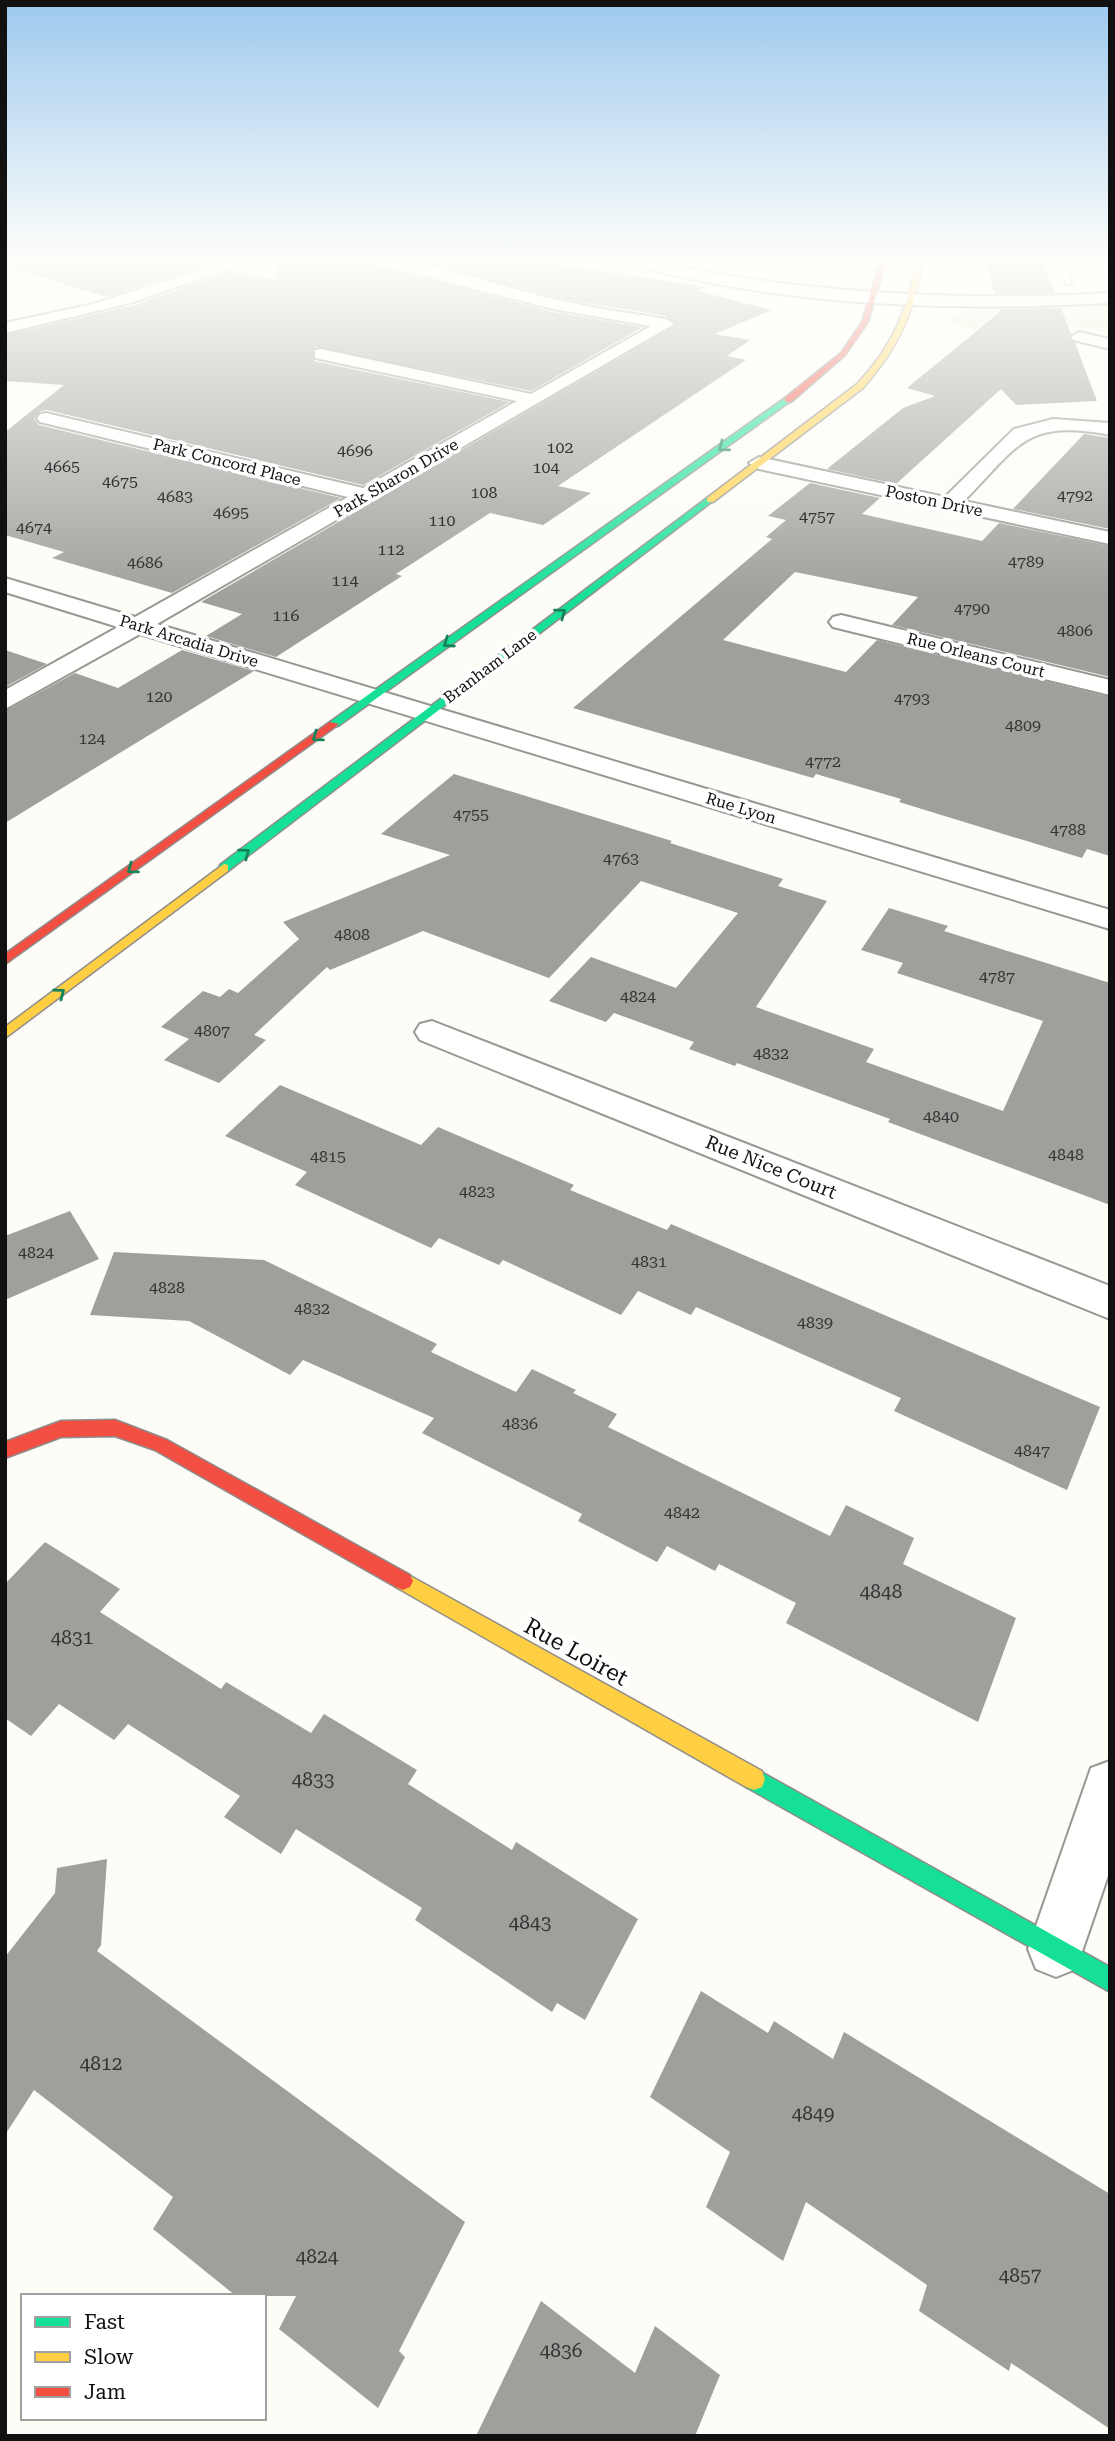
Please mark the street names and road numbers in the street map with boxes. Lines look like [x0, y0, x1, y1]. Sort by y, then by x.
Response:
street label: Park Concord Place [151, 434, 303, 490]
street label: Park Sharon Drive [330, 435, 462, 521]
street label: Poston Drive [884, 481, 985, 521]
street label: Park Arcadia Drive [117, 611, 261, 671]
street label: Branham Lane [440, 625, 540, 707]
street label: Rue Orleans Court [905, 629, 1047, 681]
street label: Rue Lyon [704, 788, 778, 828]
street label: Rue Nice Court [702, 1130, 840, 1204]
street label: Rue Loiret [519, 1612, 633, 1692]

